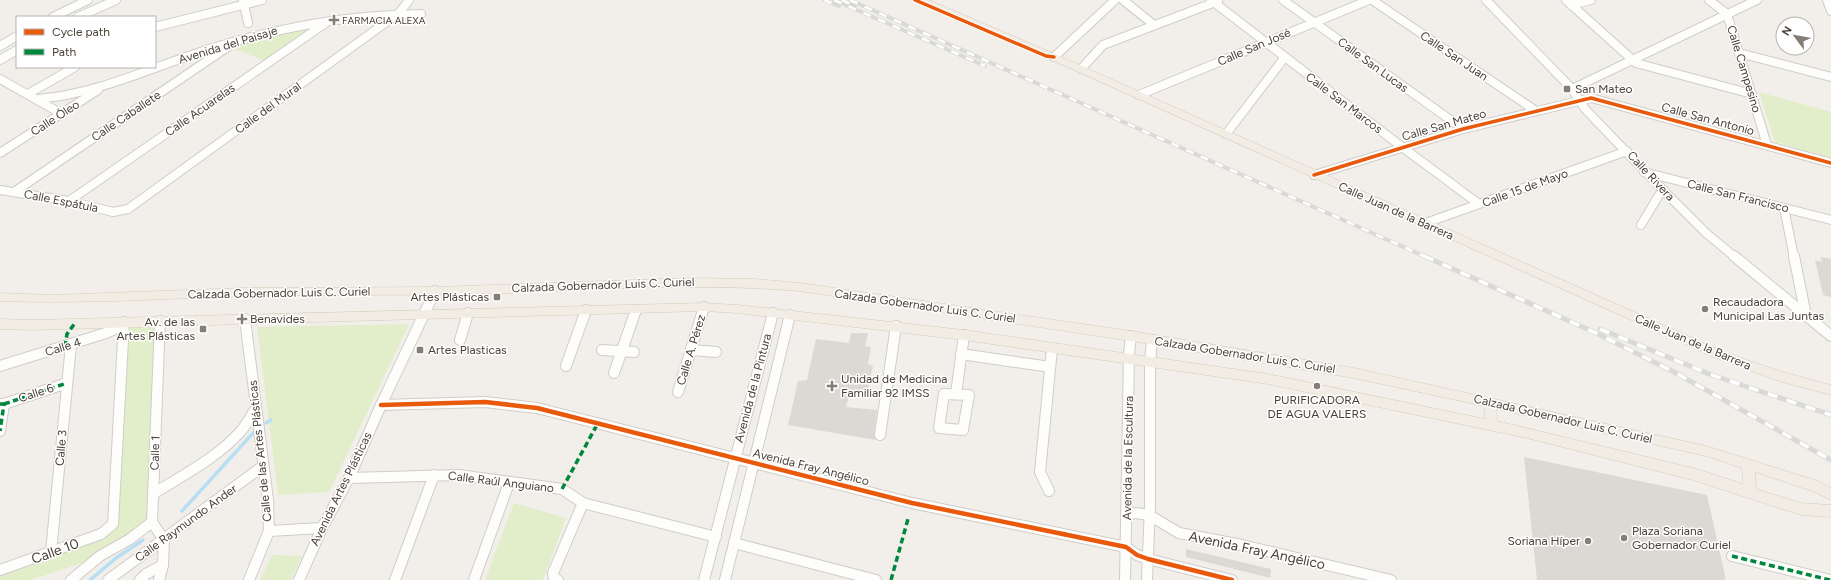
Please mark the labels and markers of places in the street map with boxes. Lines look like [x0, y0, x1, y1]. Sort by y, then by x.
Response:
place label: FARMACIA ALEXA [342, 14, 426, 27]
marker: FARMACIA ALEXA [329, 15, 339, 25]
place label: San Mateo [1575, 82, 1632, 96]
marker: San Mateo [1562, 84, 1572, 94]
place label: Artes Plásticas [410, 290, 489, 304]
marker: Artes Plásticas [492, 292, 502, 302]
place label: Recaudadora Municipal Las Juntas [1713, 295, 1825, 323]
marker: Recaudadora Municipal Las Juntas [1700, 304, 1710, 314]
place label: Benavides [250, 312, 305, 326]
marker: Benavides [237, 314, 247, 324]
place label: Av. de las Artes Plásticas [116, 315, 195, 343]
marker: Av. de las Artes Plásticas [198, 324, 208, 334]
place label: Artes Plasticas [428, 343, 507, 357]
marker: Artes Plasticas [415, 345, 425, 355]
place label: Unidad de Medicina Familiar 92 IMSS [841, 372, 947, 400]
marker: Unidad de Medicina Familiar 92 IMSS [826, 380, 838, 392]
marker: PURIFICADORA DE AGUA VALERS [1312, 381, 1322, 391]
place label: PURIFICADORA DE AGUA VALERS [1268, 393, 1367, 421]
place label: Plaza Soriana Gobernador Curiel [1632, 524, 1731, 552]
marker: Plaza Soriana Gobernador Curiel [1619, 533, 1629, 543]
place label: Soriana Híper [1507, 534, 1580, 548]
marker: Soriana Híper [1583, 536, 1593, 546]

